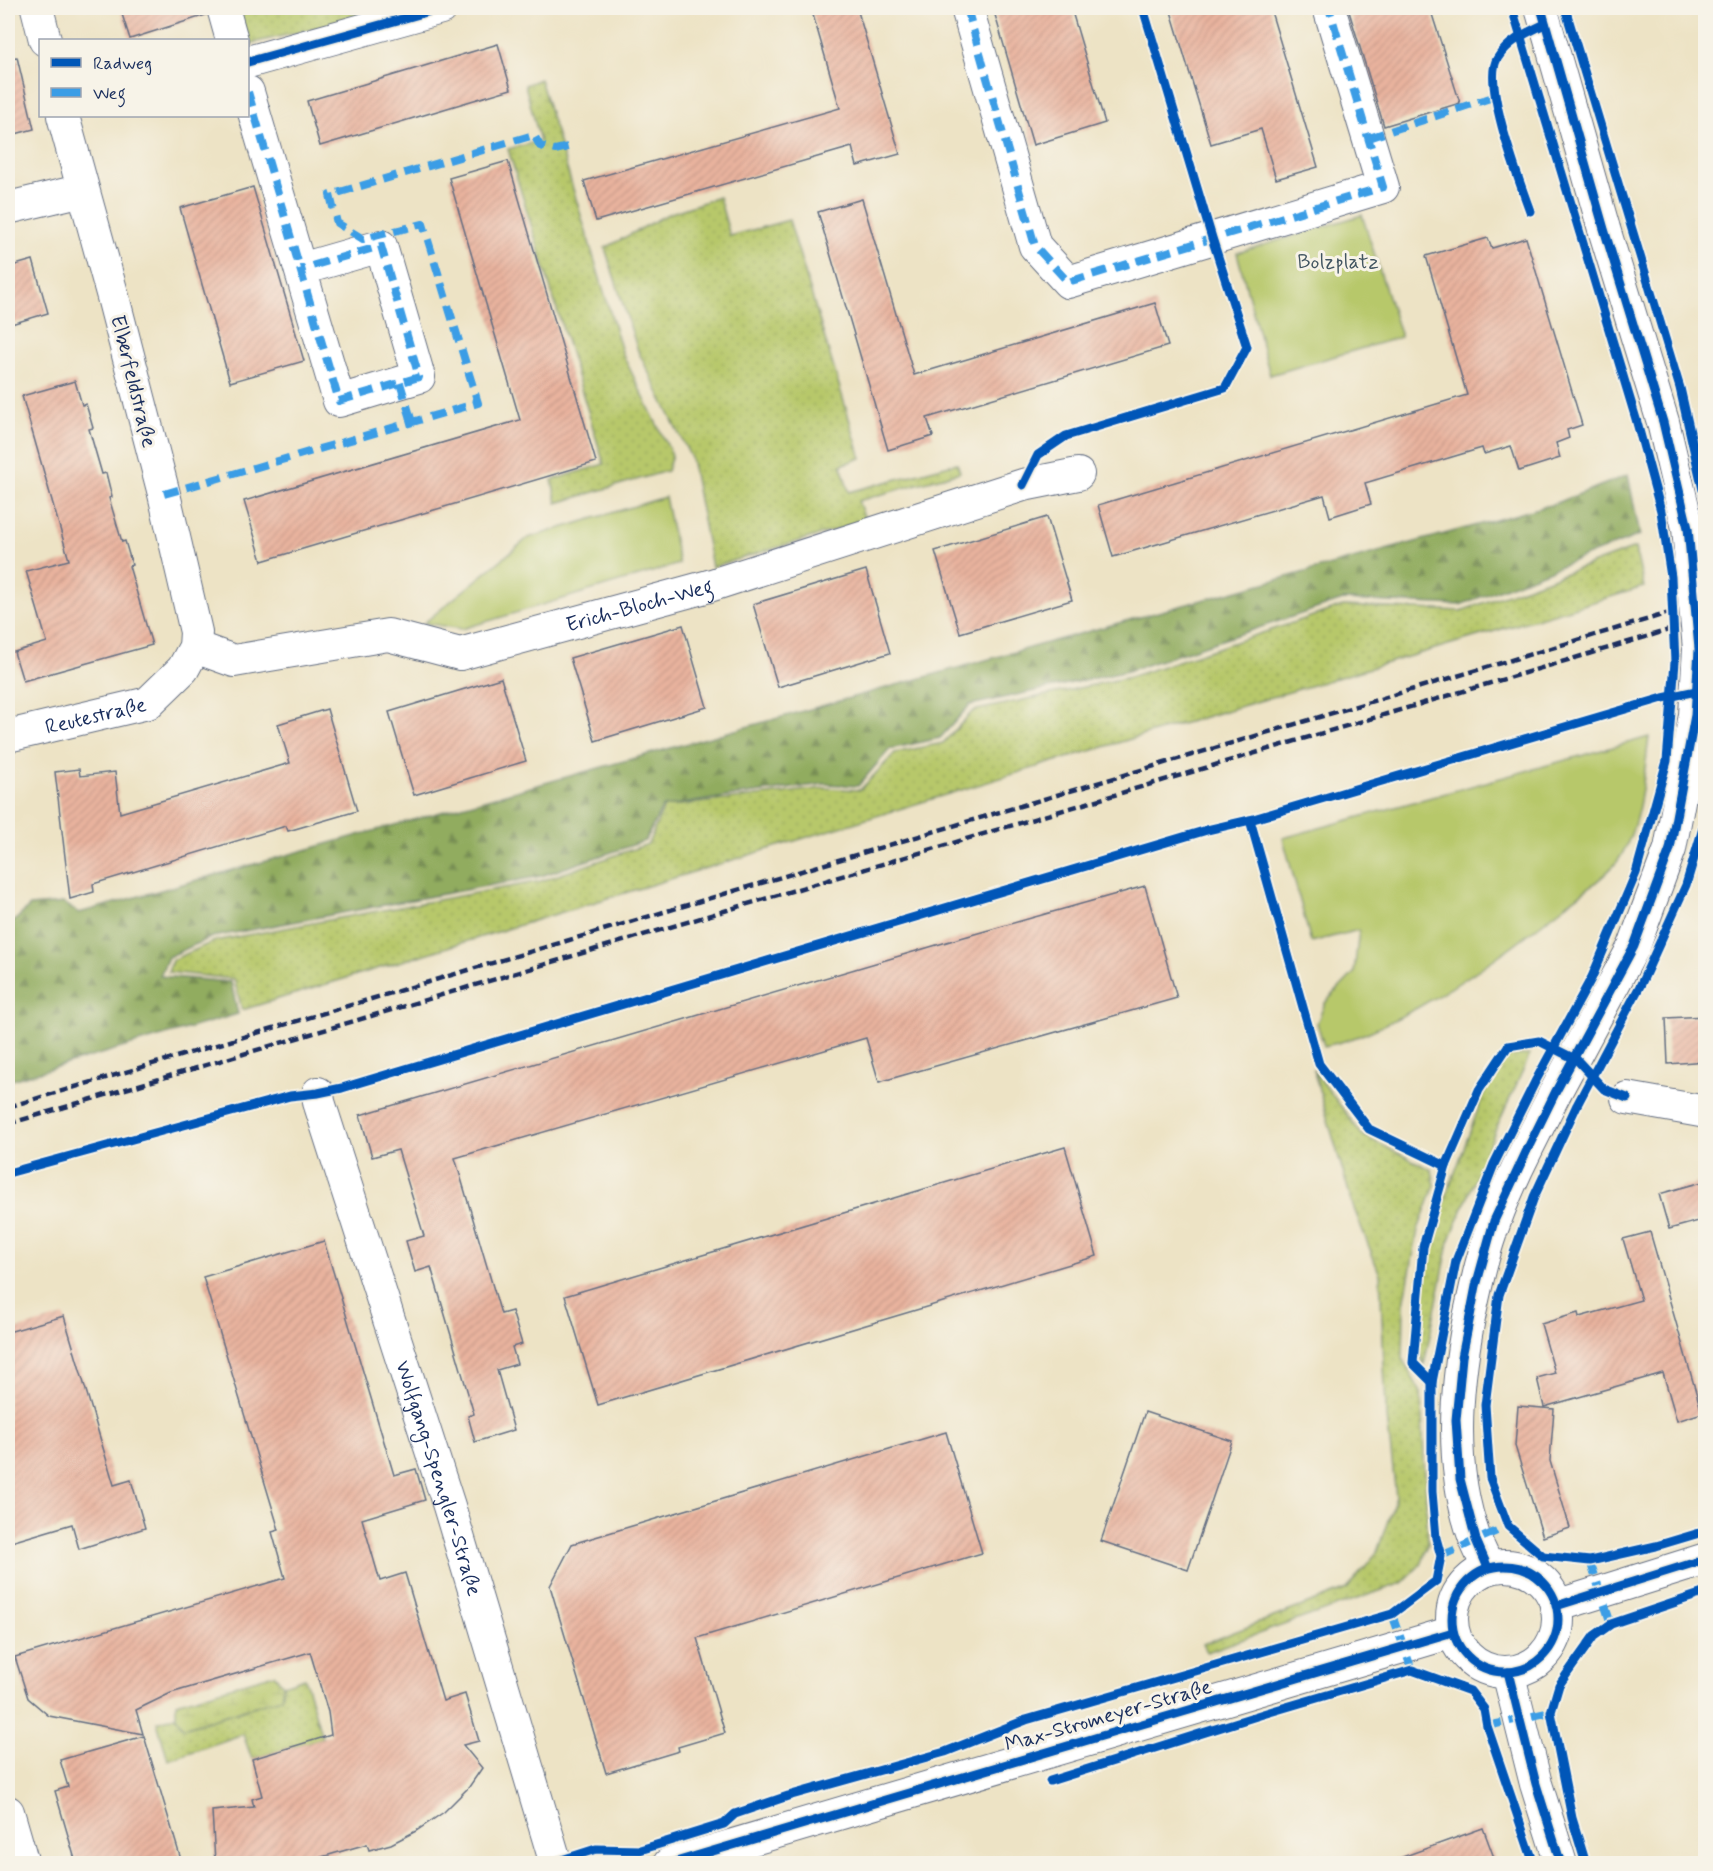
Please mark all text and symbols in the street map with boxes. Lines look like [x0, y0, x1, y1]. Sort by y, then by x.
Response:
legend [39, 39, 249, 117]
text: Radweg [93, 52, 152, 76]
text: Weg [93, 82, 126, 108]
park label: Bolzplatz [1297, 248, 1379, 276]
street label: Elberfeldstraße [103, 312, 163, 450]
street label: Erich-Bloch-Weg [563, 573, 717, 639]
street label: Reutestraße [42, 691, 149, 742]
street label: Wolfgang-Spengler-Straße [388, 1357, 488, 1600]
street label: Max-Stromeyer-Straße [1002, 1673, 1215, 1759]

